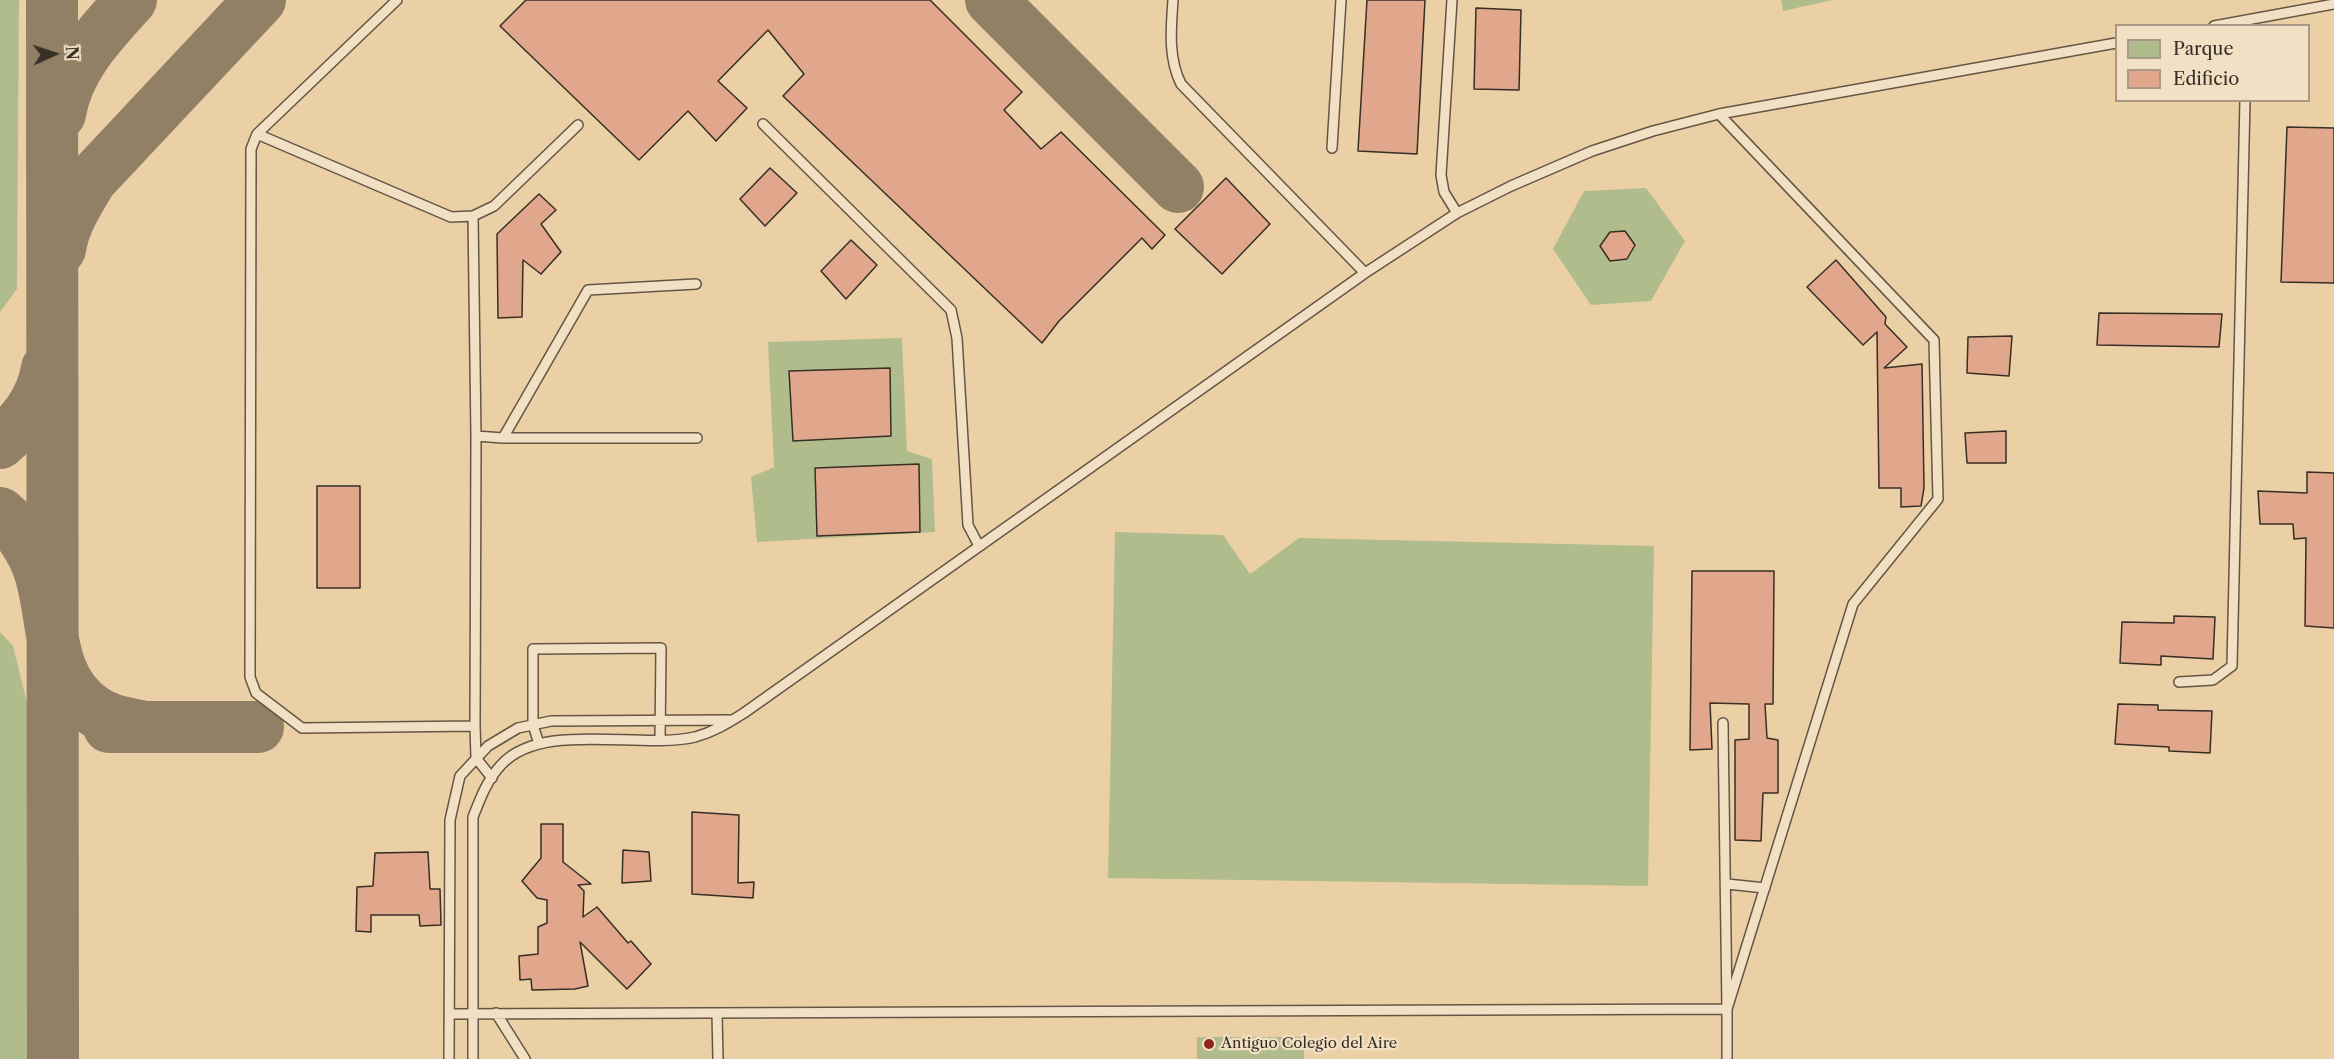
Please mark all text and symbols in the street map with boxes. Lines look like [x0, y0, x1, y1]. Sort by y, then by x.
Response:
north arrow [24, 24, 84, 84]
legend [2115, 24, 2310, 102]
text: Parque [2173, 38, 2234, 60]
text: N [62, 46, 82, 61]
text: Edificio [2173, 68, 2239, 90]
place label: Antiguo Colegio del Aire [1221, 1035, 1397, 1053]
marker: Antiguo Colegio del Aire [1202, 1037, 1216, 1051]

